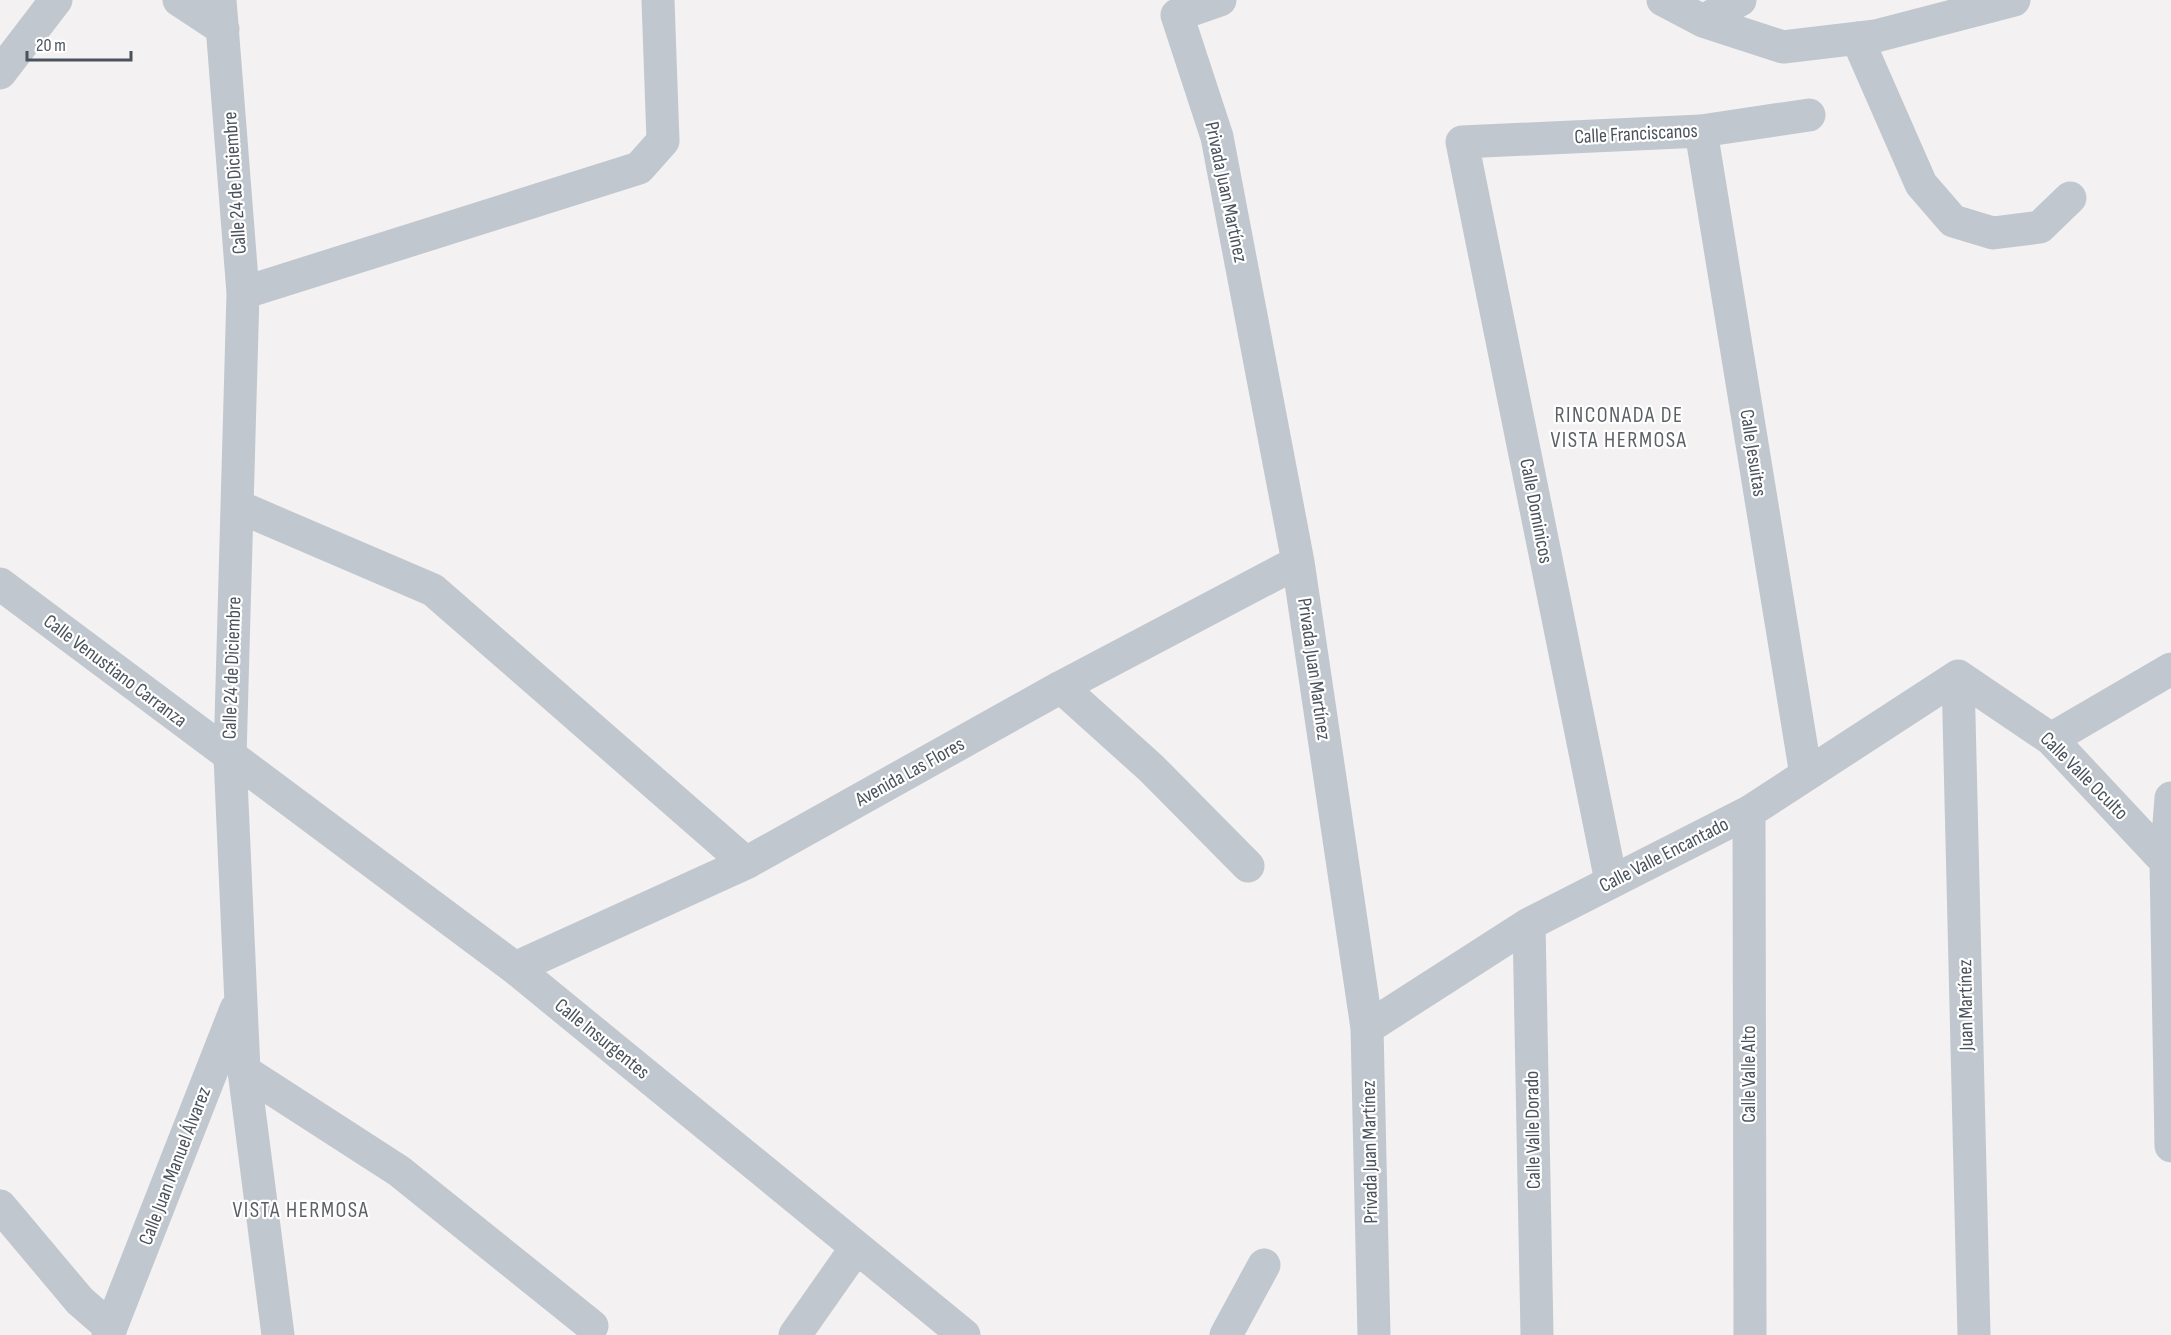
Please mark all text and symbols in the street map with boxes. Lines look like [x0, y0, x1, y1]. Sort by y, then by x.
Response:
scale bar [27, 24, 130, 62]
text: 20 m [36, 35, 66, 56]
street label: Calle 24 de Diciembre [218, 111, 252, 255]
street label: Privada Juan Martínez [1199, 119, 1253, 265]
street label: Calle Franciscanos [1574, 119, 1698, 149]
district label: RINCONADA DE VISTA HERMOSA [1550, 402, 1688, 454]
street label: Calle Jesuitas [1734, 408, 1772, 498]
street label: Calle Dominicos [1514, 457, 1558, 565]
street label: Calle 24 de Diciembre [218, 596, 246, 740]
street label: Privada Juan Martínez [1292, 596, 1336, 742]
street label: Calle Venustiano Carranza [39, 609, 191, 733]
street label: Calle Valle Oculto [2035, 727, 2133, 825]
street label: Avenida Las Flores [850, 732, 969, 812]
street label: Calle Valle Encantado [1595, 812, 1733, 898]
street label: Juan Martínez [1953, 959, 1979, 1052]
street label: Calle Insurgentes [550, 994, 654, 1084]
street label: Calle Valle Alto [1737, 1025, 1761, 1123]
street label: Calle Valle Dorado [1520, 1071, 1546, 1189]
street label: Privada Juan Martínez [1357, 1080, 1383, 1224]
street label: Calle Juan Manuel Álvarez [134, 1084, 216, 1248]
district label: VISTA HERMOSA [232, 1197, 370, 1224]

